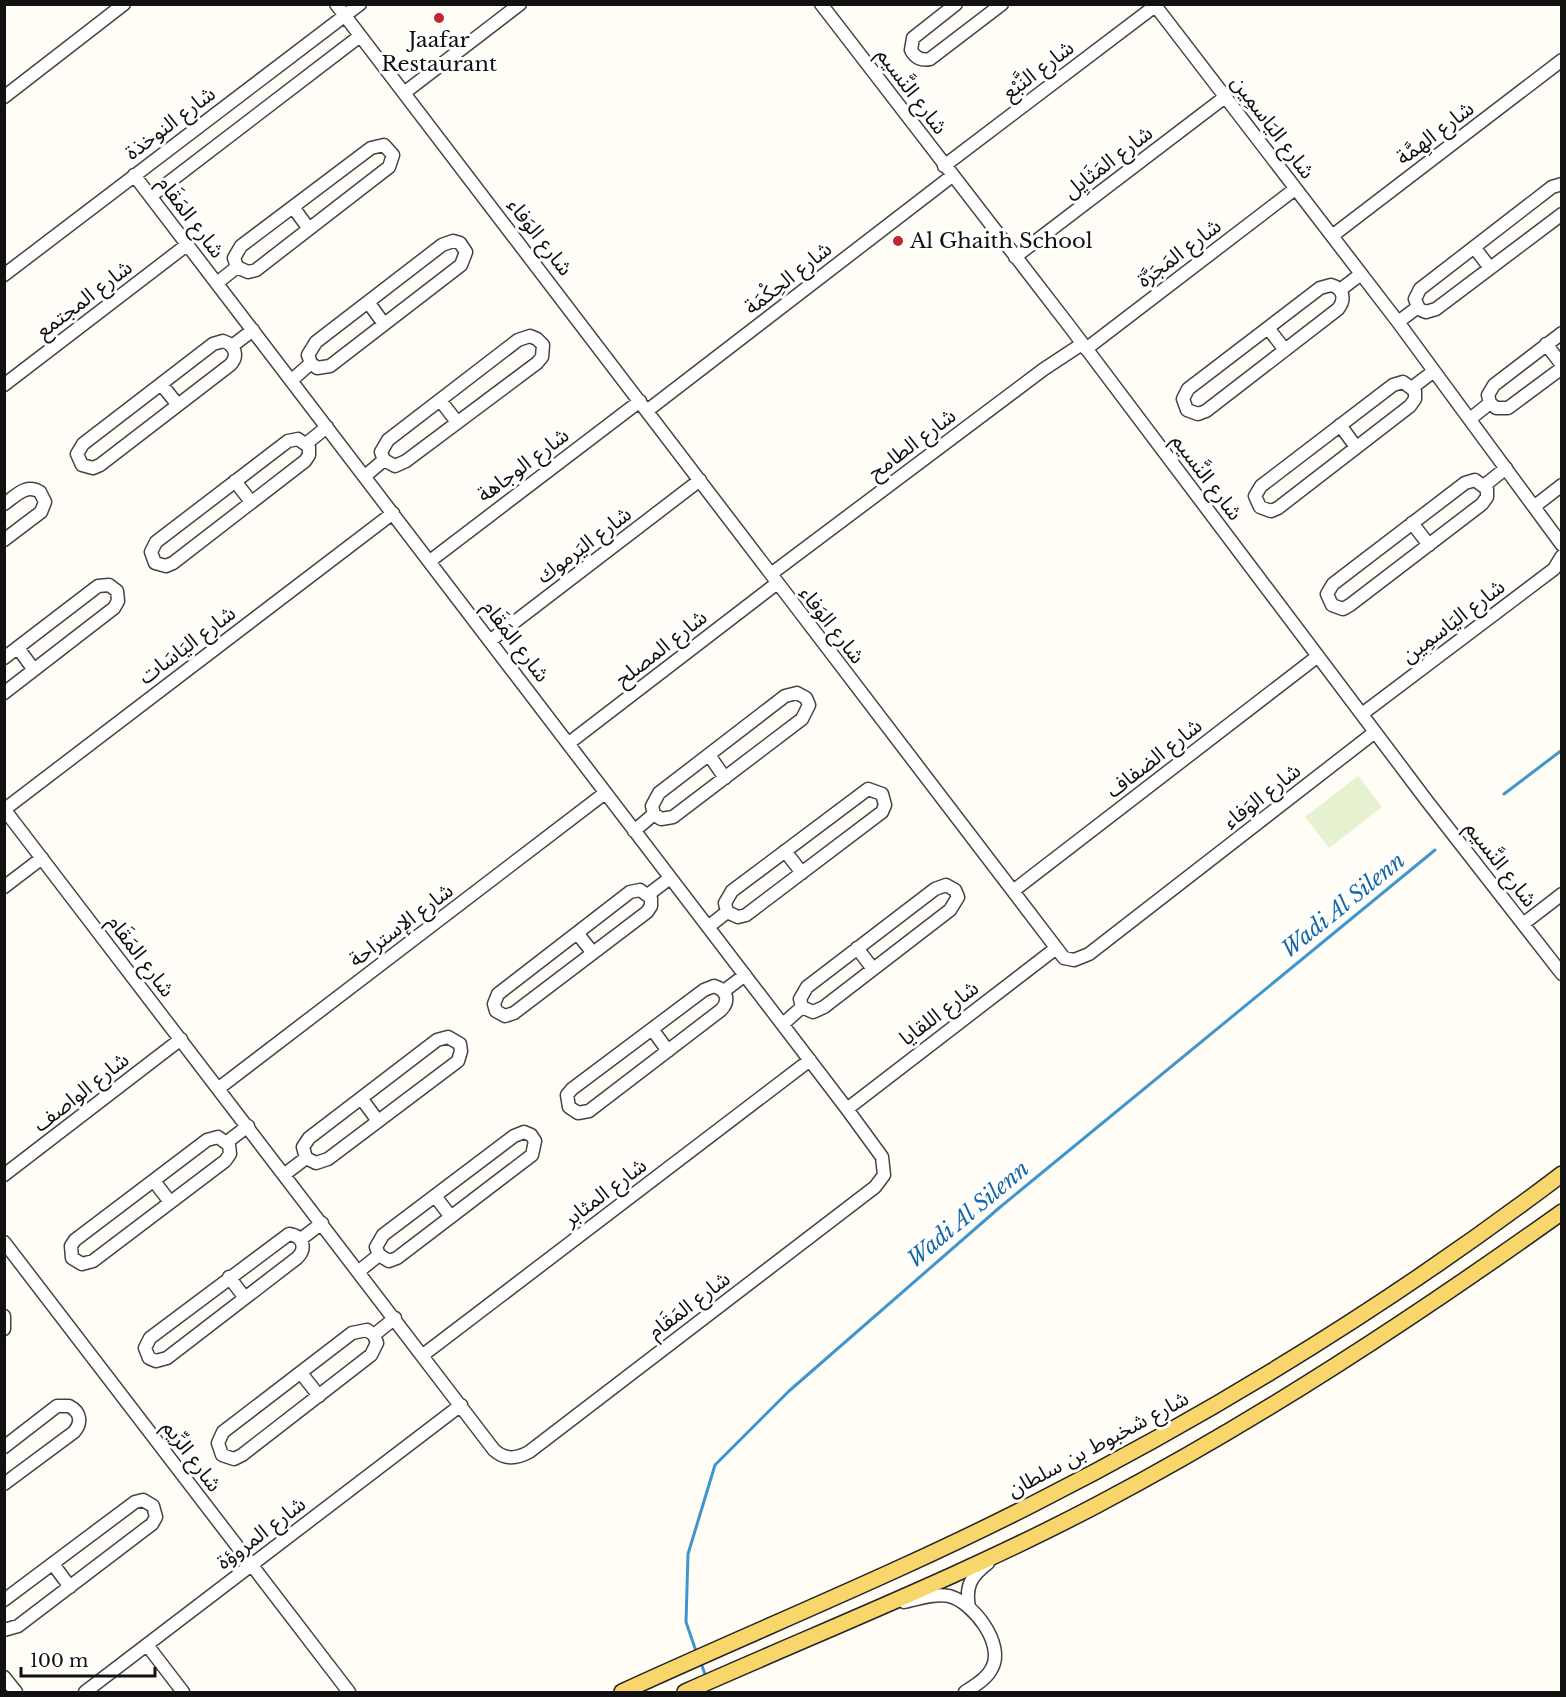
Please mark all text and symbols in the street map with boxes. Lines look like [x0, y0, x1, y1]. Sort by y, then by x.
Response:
marker: Jaafar Restaurant [432, 11, 446, 25]
place label: Jaafar Restaurant [381, 27, 497, 77]
street label: شارع النَّبْع [997, 34, 1080, 107]
street label: شارع النَّسيم [869, 42, 954, 141]
street label: شارع اليَاسمِين [1224, 70, 1320, 185]
street label: شارع النوخذة [120, 81, 222, 167]
street label: شارع الهِمَّة [1391, 95, 1480, 173]
street label: شارع المَثَايِل [1058, 120, 1159, 206]
street label: شارع المَقَام [149, 171, 230, 265]
street label: شارع الوَفاء [500, 193, 578, 282]
street label: شارع المَجَرَّة [1132, 213, 1228, 295]
place label: Al Ghaith School [909, 228, 1093, 254]
marker: Al Ghaith School [891, 234, 905, 248]
street label: شارع الحِكْمَة [739, 236, 838, 322]
street label: شارع المجتمع [31, 254, 139, 345]
street label: شارع الطامح [863, 403, 962, 487]
street label: شارع الوجاهة [472, 422, 575, 510]
street label: شارع النَّسيم [1164, 428, 1249, 527]
street label: شارع اليَرموك [531, 501, 638, 591]
street label: شارع اليَاسمِين [1396, 574, 1511, 670]
street label: شارع الوَفاء [792, 581, 870, 670]
street label: شارع المَقَام [474, 595, 555, 689]
street label: شارع اليَاسَات [133, 600, 242, 692]
street label: شارع المصلح [610, 604, 713, 694]
street label: شارع الضفاف [1101, 713, 1208, 805]
street label: شارع الوَفاء [1218, 758, 1307, 836]
street label: شارع النَّسيم [1458, 815, 1543, 913]
water label: Wadi Al Silenn [1276, 847, 1410, 963]
street label: شارع الإستراحة [344, 877, 459, 974]
street label: شارع المَقَام [99, 910, 180, 1004]
street label: شارع اللقايا [894, 975, 985, 1053]
street label: شارع الواصف [28, 1047, 135, 1139]
street label: شارع المثابر [557, 1152, 653, 1234]
water label: Wadi Al Silenn [902, 1155, 1035, 1273]
street label: شارع المَقَام [643, 1266, 737, 1347]
street label: شارع شخبوط بن سلطان [1003, 1385, 1194, 1505]
street label: شارع الرِّيم [155, 1415, 227, 1498]
street label: شارع المروؤة [211, 1491, 312, 1577]
scale bar [21, 1640, 154, 1678]
text: 100 m [30, 1650, 88, 1672]

